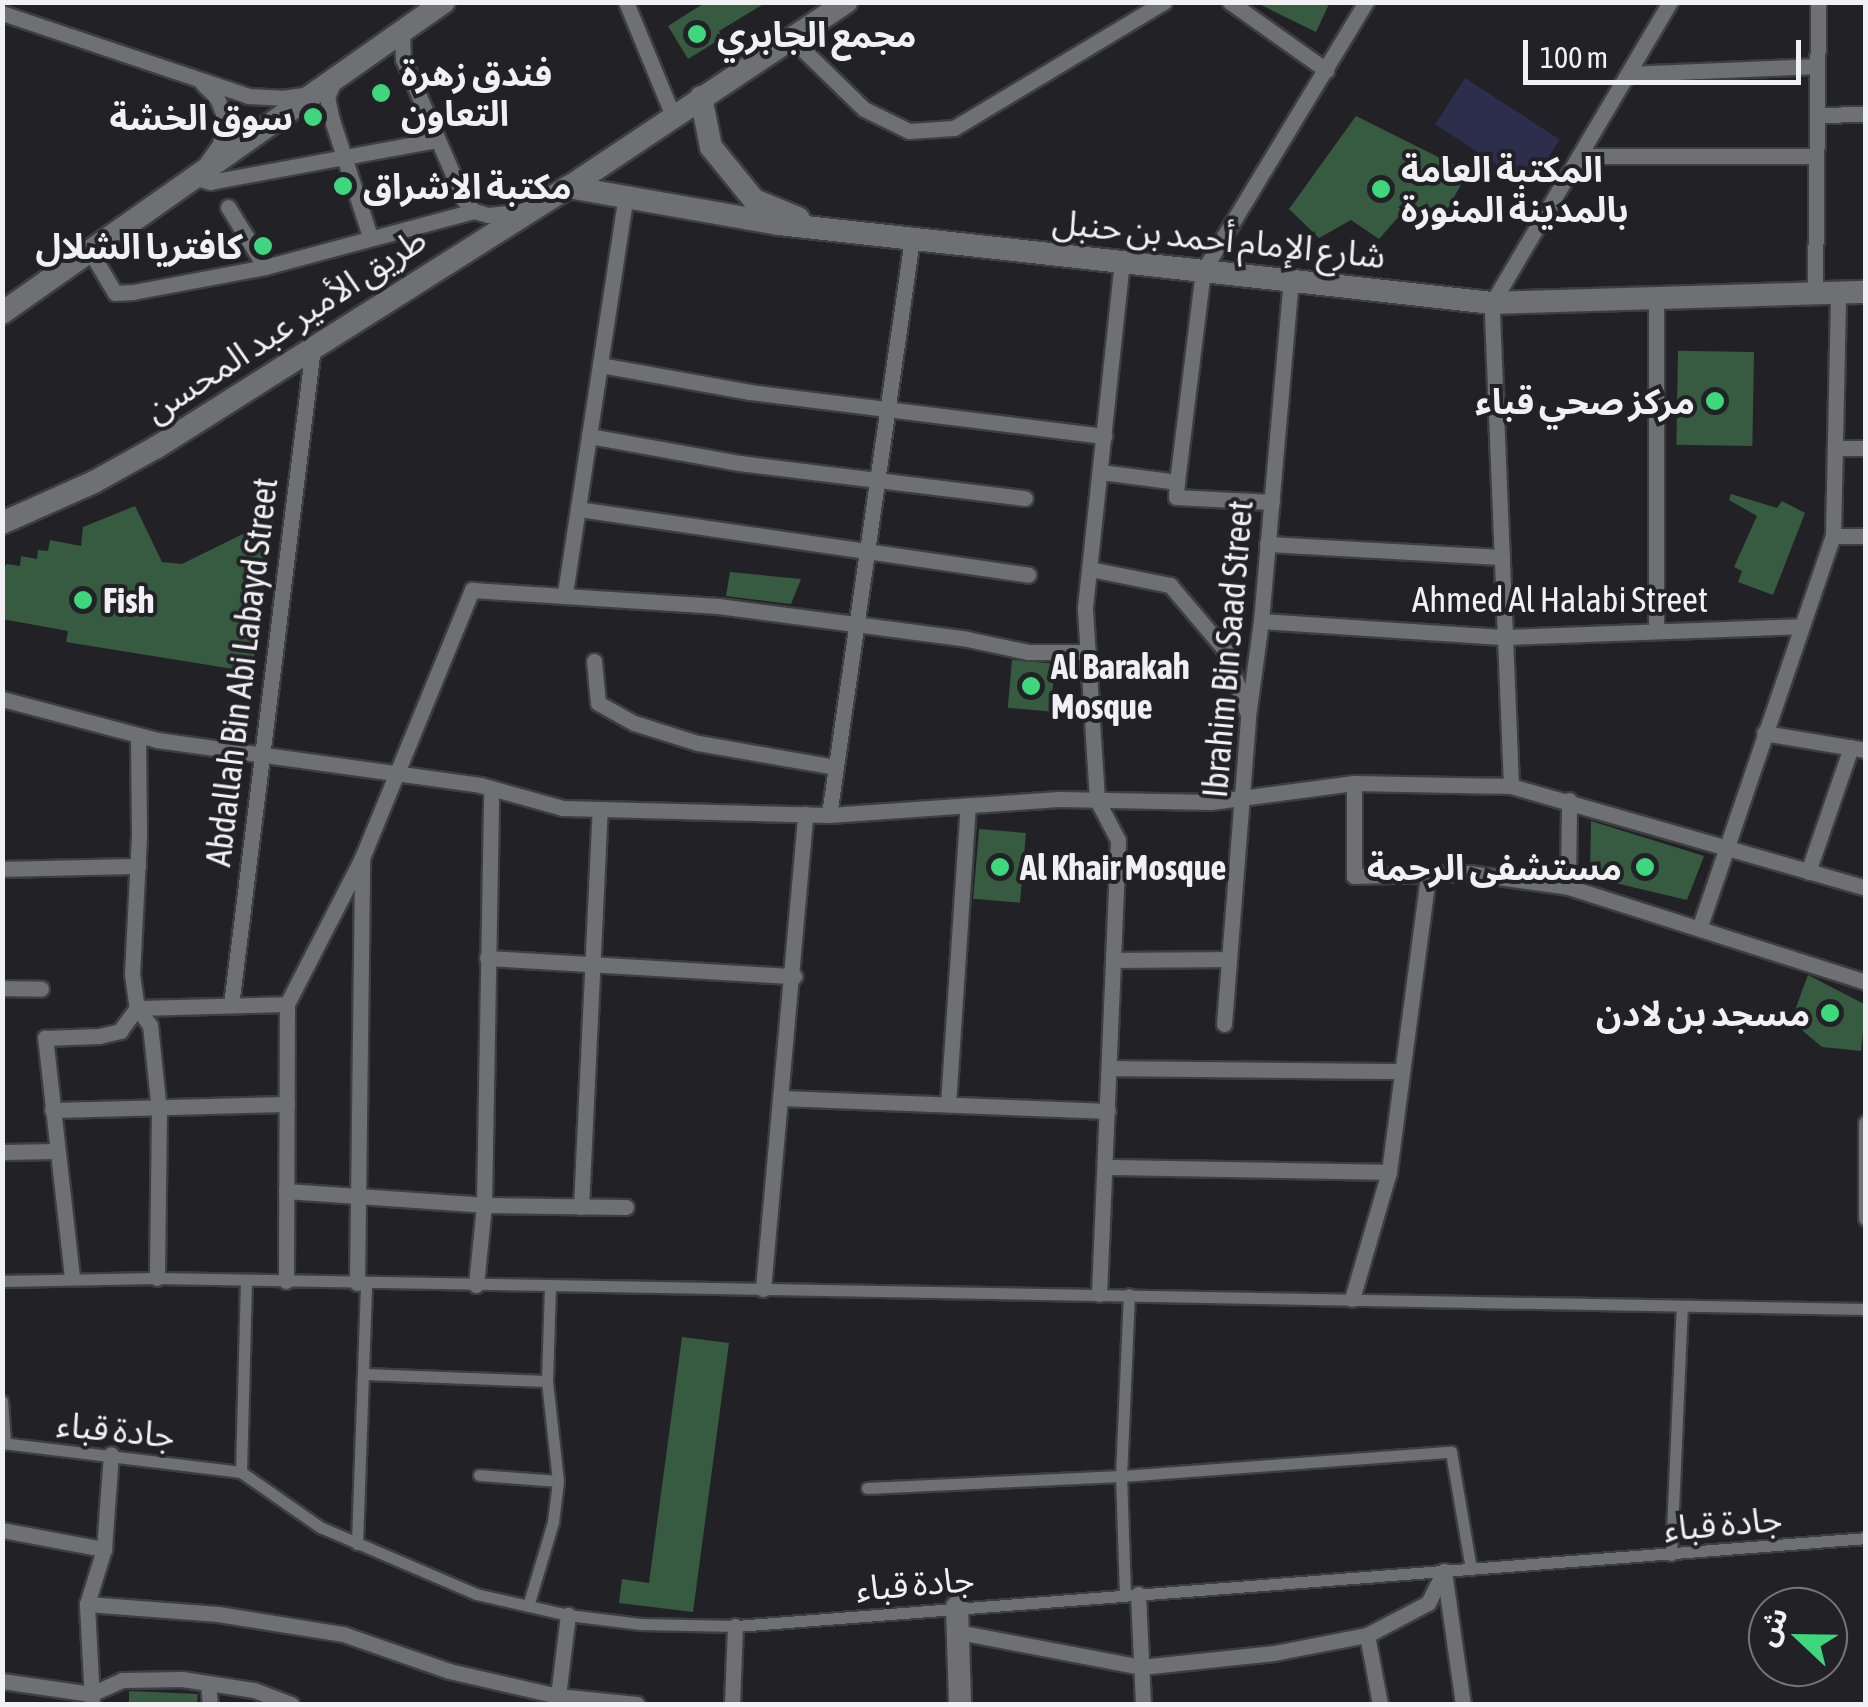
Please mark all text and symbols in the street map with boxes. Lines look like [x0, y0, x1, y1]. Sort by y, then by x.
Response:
place label: مجمع الجابري [717, 13, 916, 55]
scale bar [1528, 20, 1806, 82]
marker: مجمع الجابري [686, 23, 708, 45]
text: 100 m [1540, 40, 1608, 74]
place label: فندق زهرة التعاون [401, 52, 552, 134]
marker: فندق زهرة التعاون [370, 82, 392, 104]
place label: سوق الخشة [110, 96, 293, 138]
marker: سوق الخشة [302, 106, 324, 128]
place label: المكتبة العامة بالمدينة المنورة [1401, 148, 1629, 230]
place label: مكتبة الاشراق [363, 165, 572, 207]
marker: مكتبة الاشراق [332, 175, 354, 197]
marker: المكتبة العامة بالمدينة المنورة [1370, 178, 1392, 200]
street label: شارع الإمام أحمد بن حنبل [1051, 200, 1387, 276]
street label: طريق الأمير عبد المحسن [136, 217, 434, 431]
place label: كافتريا الشلال [35, 225, 243, 267]
marker: كافتريا الشلال [252, 235, 274, 257]
place label: مركز صحي قباء [1475, 380, 1695, 422]
marker: مركز صحي قباء [1704, 390, 1726, 412]
street label: Abdallah Bin Abi Labayd Street [196, 475, 286, 869]
street label: Ibrahim Bin Saad Street [1193, 499, 1261, 799]
street label: Ahmed Al Halabi Street [1412, 578, 1708, 620]
place label: Fish [103, 579, 154, 621]
marker: Fish [72, 589, 94, 611]
place label: Al Barakah Mosque [1051, 645, 1190, 727]
marker: Al Barakah Mosque [1020, 675, 1042, 697]
place label: Al Khair Mosque [1020, 846, 1226, 888]
place label: مستشفى الرحمة [1367, 846, 1622, 888]
marker: مستشفى الرحمة [1632, 854, 1658, 880]
marker: Al Khair Mosque [989, 856, 1011, 878]
place label: مسجد بن لادن [1596, 992, 1810, 1034]
marker: مسجد بن لادن [1819, 1002, 1841, 1024]
street label: جادة قباء [55, 1402, 177, 1456]
street label: جادة قباء [1662, 1497, 1784, 1549]
street label: جادة قباء [854, 1557, 976, 1609]
north arrow [1748, 1587, 1848, 1687]
text: ش [1750, 1603, 1794, 1650]

